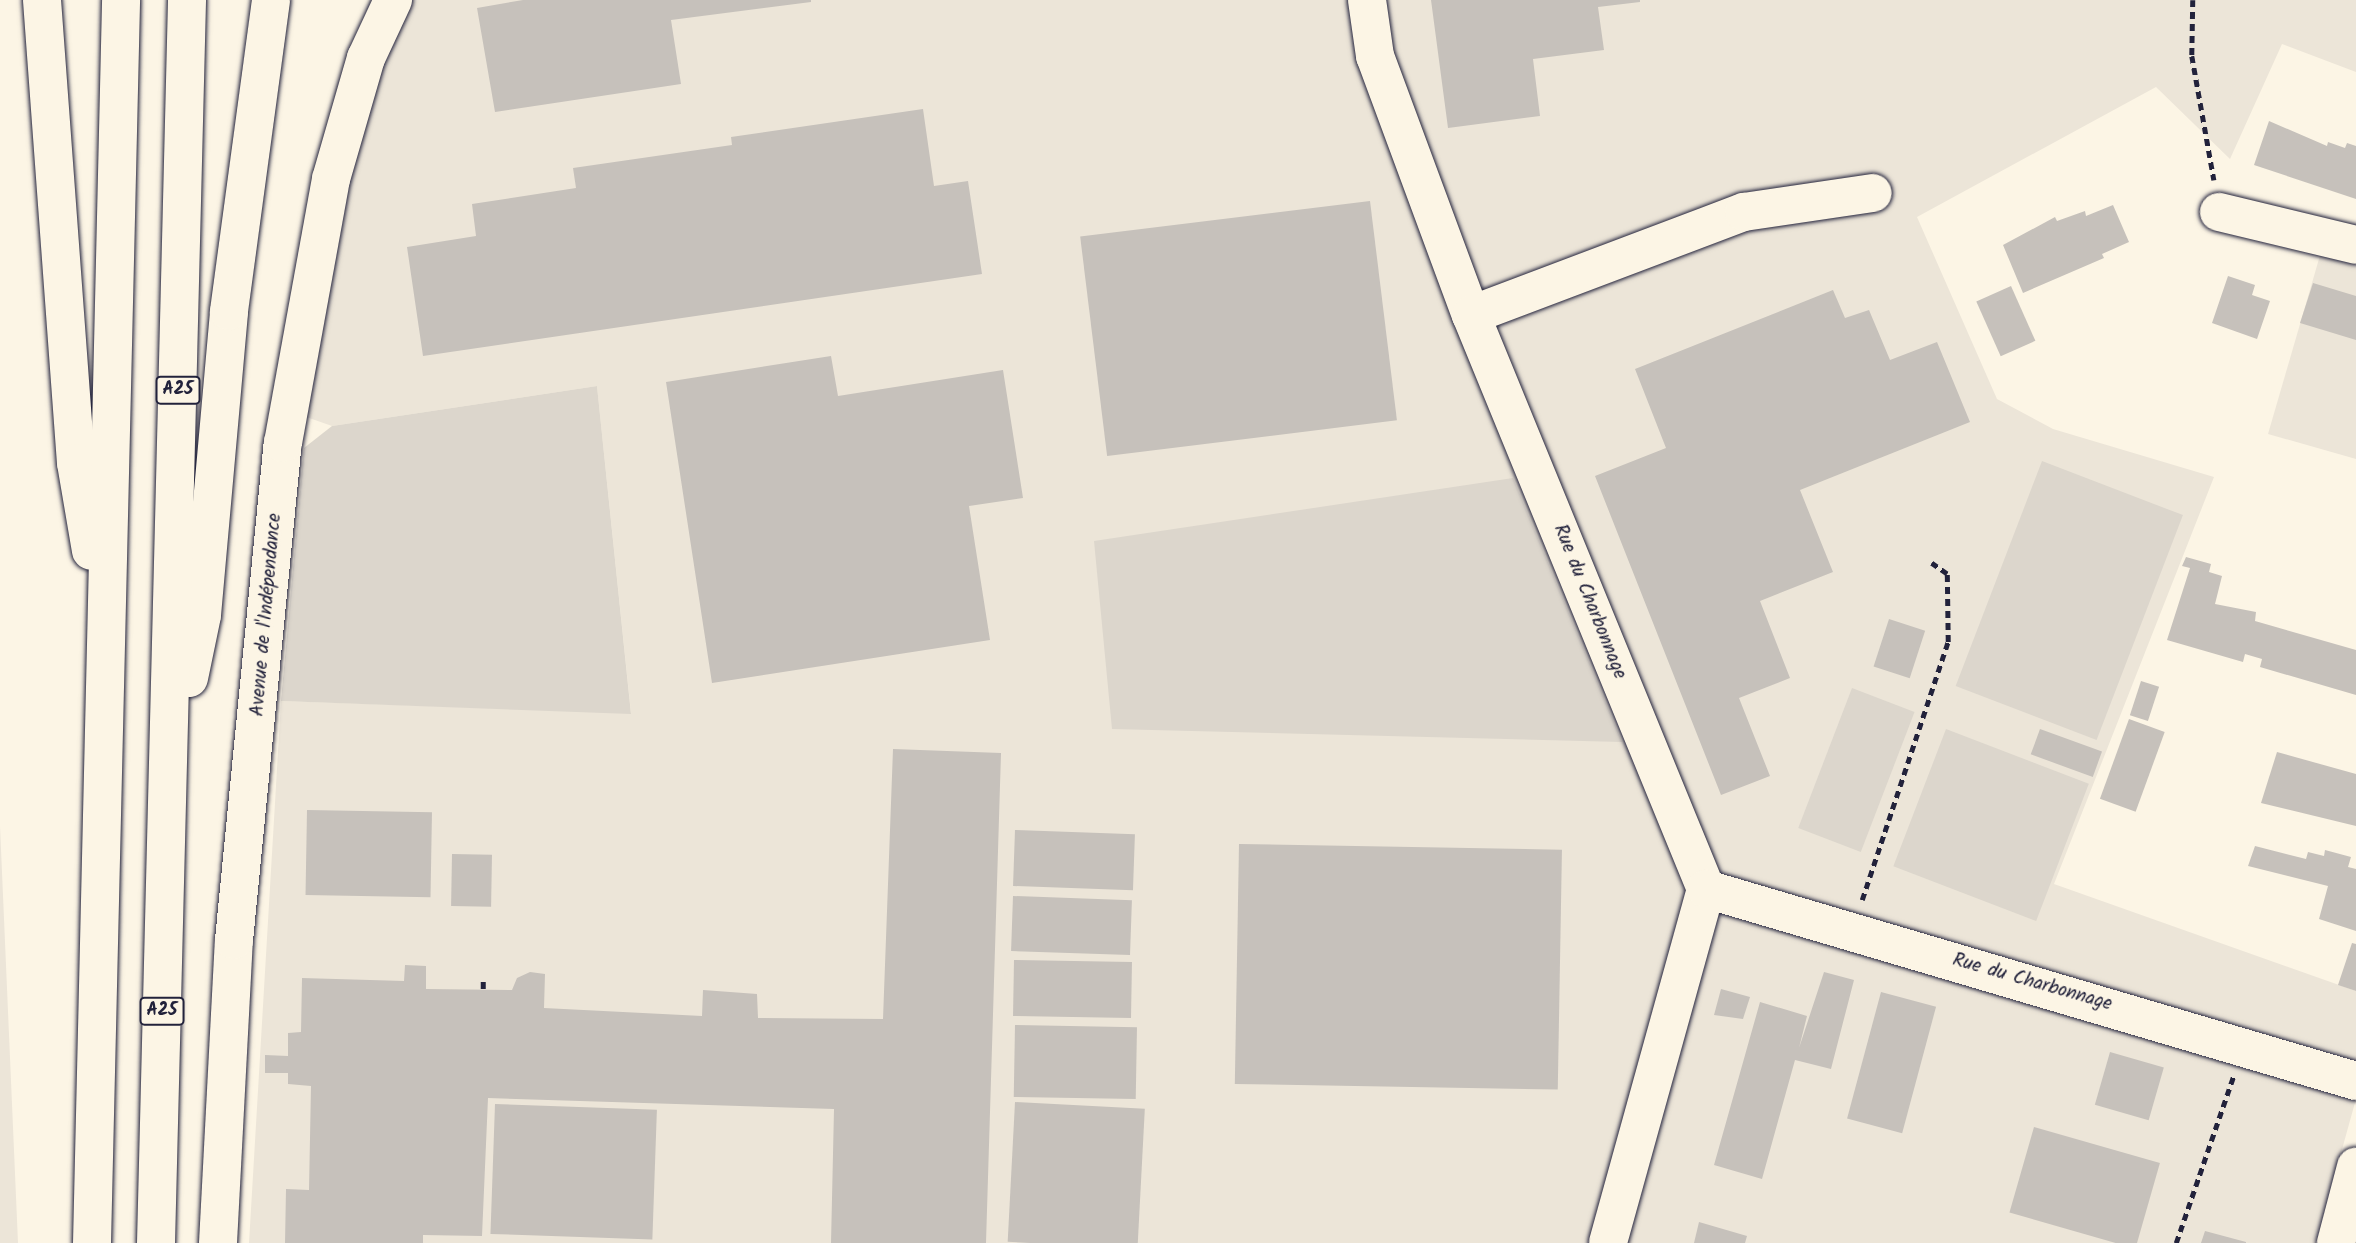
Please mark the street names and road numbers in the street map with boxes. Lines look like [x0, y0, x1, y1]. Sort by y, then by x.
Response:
road number: A25 [155, 376, 201, 404]
street label: Avenue de l'Indépendance [247, 513, 287, 717]
street label: Rue du Charbonnage [1548, 521, 1630, 683]
street label: Rue du Charbonnage [1950, 949, 2114, 1017]
road number: A25 [139, 996, 185, 1026]

